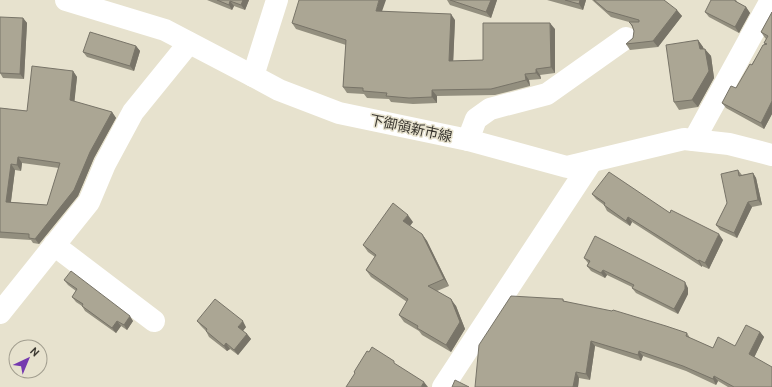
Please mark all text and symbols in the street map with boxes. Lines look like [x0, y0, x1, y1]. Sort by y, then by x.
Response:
street label: 下御領新市線 [368, 110, 454, 146]
north arrow [8, 339, 48, 379]
text: N [27, 344, 43, 360]

